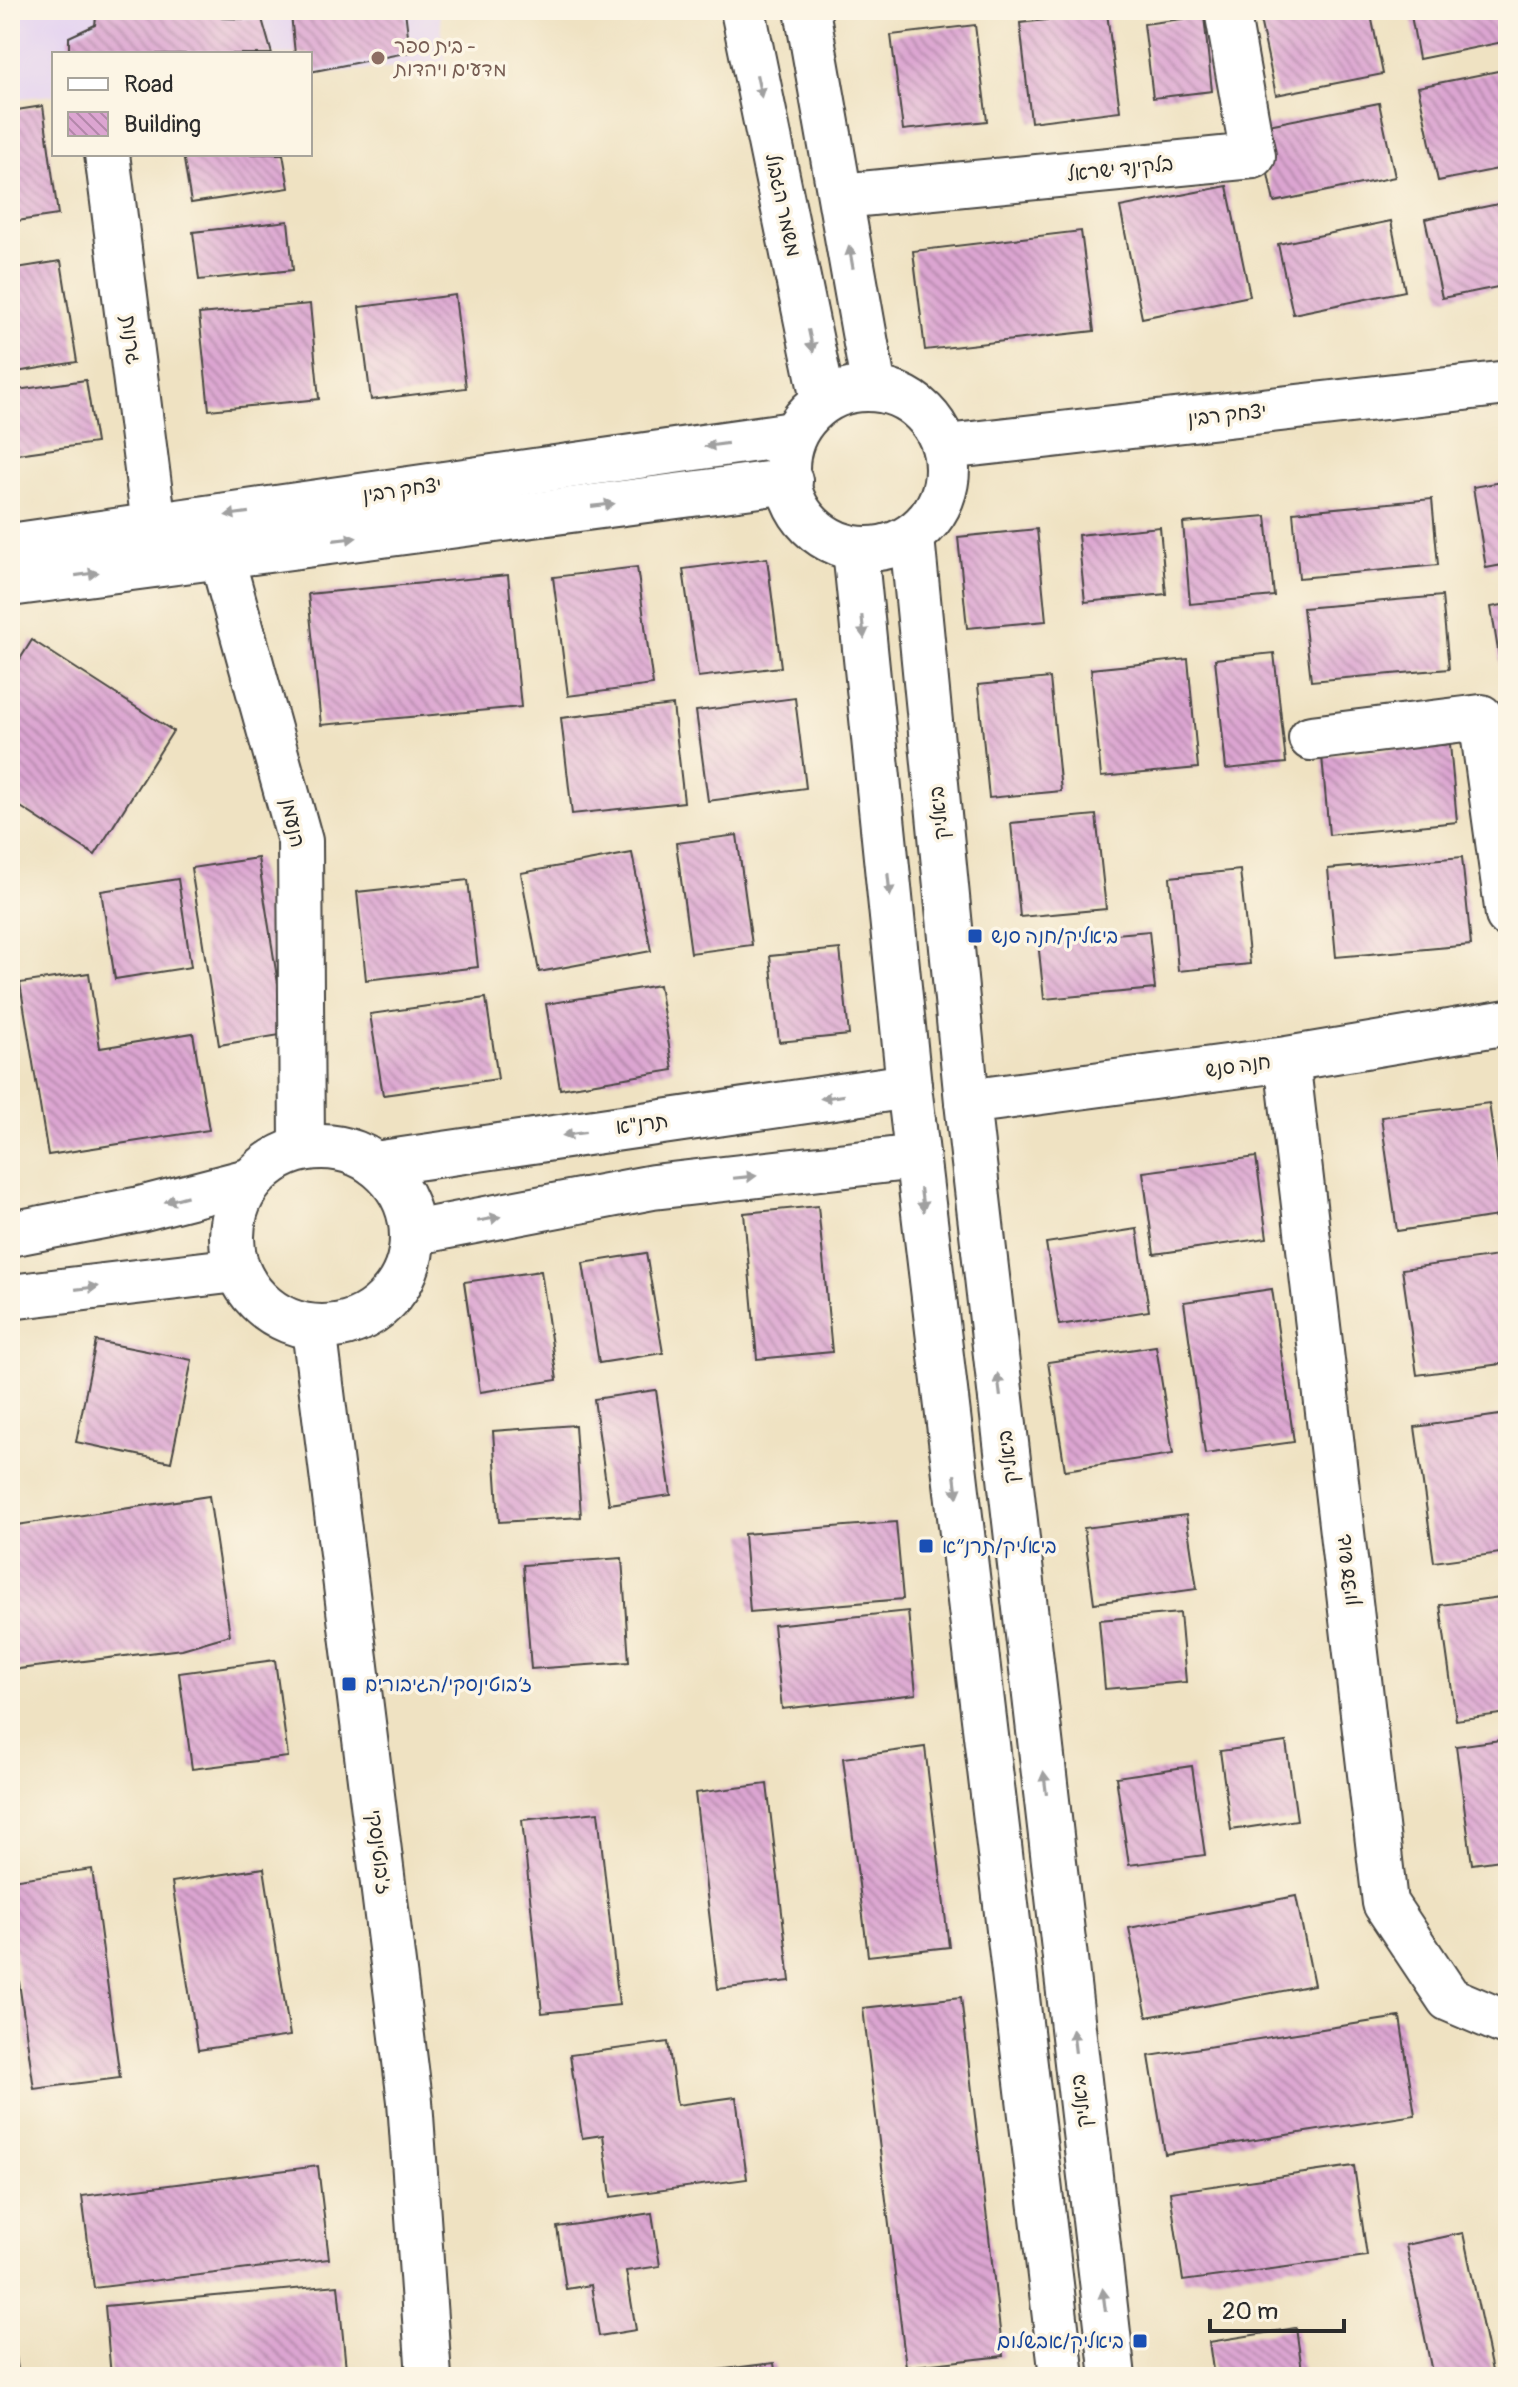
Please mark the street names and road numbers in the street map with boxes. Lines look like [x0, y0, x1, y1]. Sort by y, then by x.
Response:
street label: משמר הגבול [760, 151, 806, 259]
street label: בלקינד ישראל [1065, 151, 1175, 187]
street label: גרנות [116, 314, 146, 366]
street label: יצחק רבין [1186, 398, 1268, 432]
street label: יצחק רבין [361, 472, 443, 508]
street label: ביאליק [924, 785, 954, 841]
street label: הנעמן [276, 796, 310, 850]
street label: חנה סנש [1204, 1049, 1272, 1083]
street label: תרנ"א [614, 1108, 670, 1140]
street label: ביאליק [992, 1429, 1024, 1485]
street label: גוש עציון [1330, 1532, 1364, 1608]
street label: ז'בוטינסקי [361, 1808, 397, 1896]
street label: ביאליק [1065, 2073, 1097, 2129]

